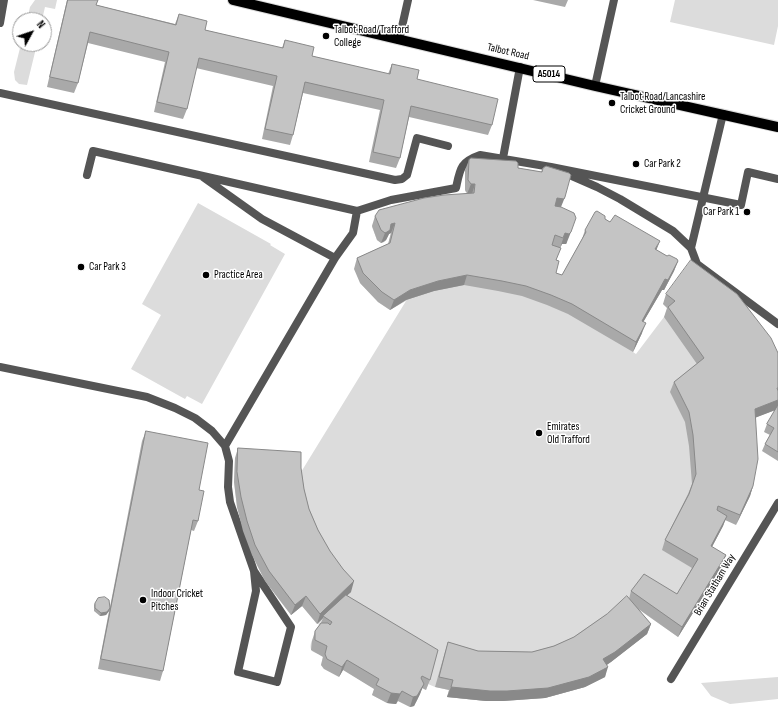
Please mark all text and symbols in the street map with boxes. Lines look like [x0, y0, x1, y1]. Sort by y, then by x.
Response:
north arrow [12, 12, 52, 52]
text: N [34, 18, 48, 31]
place label: Talbot Road/Trafford College [334, 23, 409, 49]
marker: Talbot Road/Trafford College [321, 31, 331, 41]
street label: Talbot Road [486, 41, 530, 63]
road number: A5014 [533, 66, 565, 82]
place label: Talbot Road/Lancashire Cricket Ground [620, 90, 705, 116]
marker: Talbot Road/Lancashire Cricket Ground [607, 98, 617, 108]
place label: Car Park 2 [644, 157, 681, 171]
marker: Car Park 2 [631, 159, 641, 169]
place label: Car Park 1 [703, 205, 739, 219]
marker: Car Park 1 [742, 207, 752, 217]
place label: Car Park 3 [89, 260, 126, 274]
marker: Car Park 3 [76, 262, 86, 272]
place label: Practice Area [214, 268, 263, 282]
marker: Practice Area [201, 270, 211, 280]
place label: Emirates Old Trafford [547, 420, 590, 446]
marker: Emirates Old Trafford [534, 428, 544, 438]
street label: Brian Statham Way [691, 552, 739, 618]
place label: Indoor Cricket Pitches [151, 587, 203, 613]
marker: Indoor Cricket Pitches [138, 595, 148, 605]

